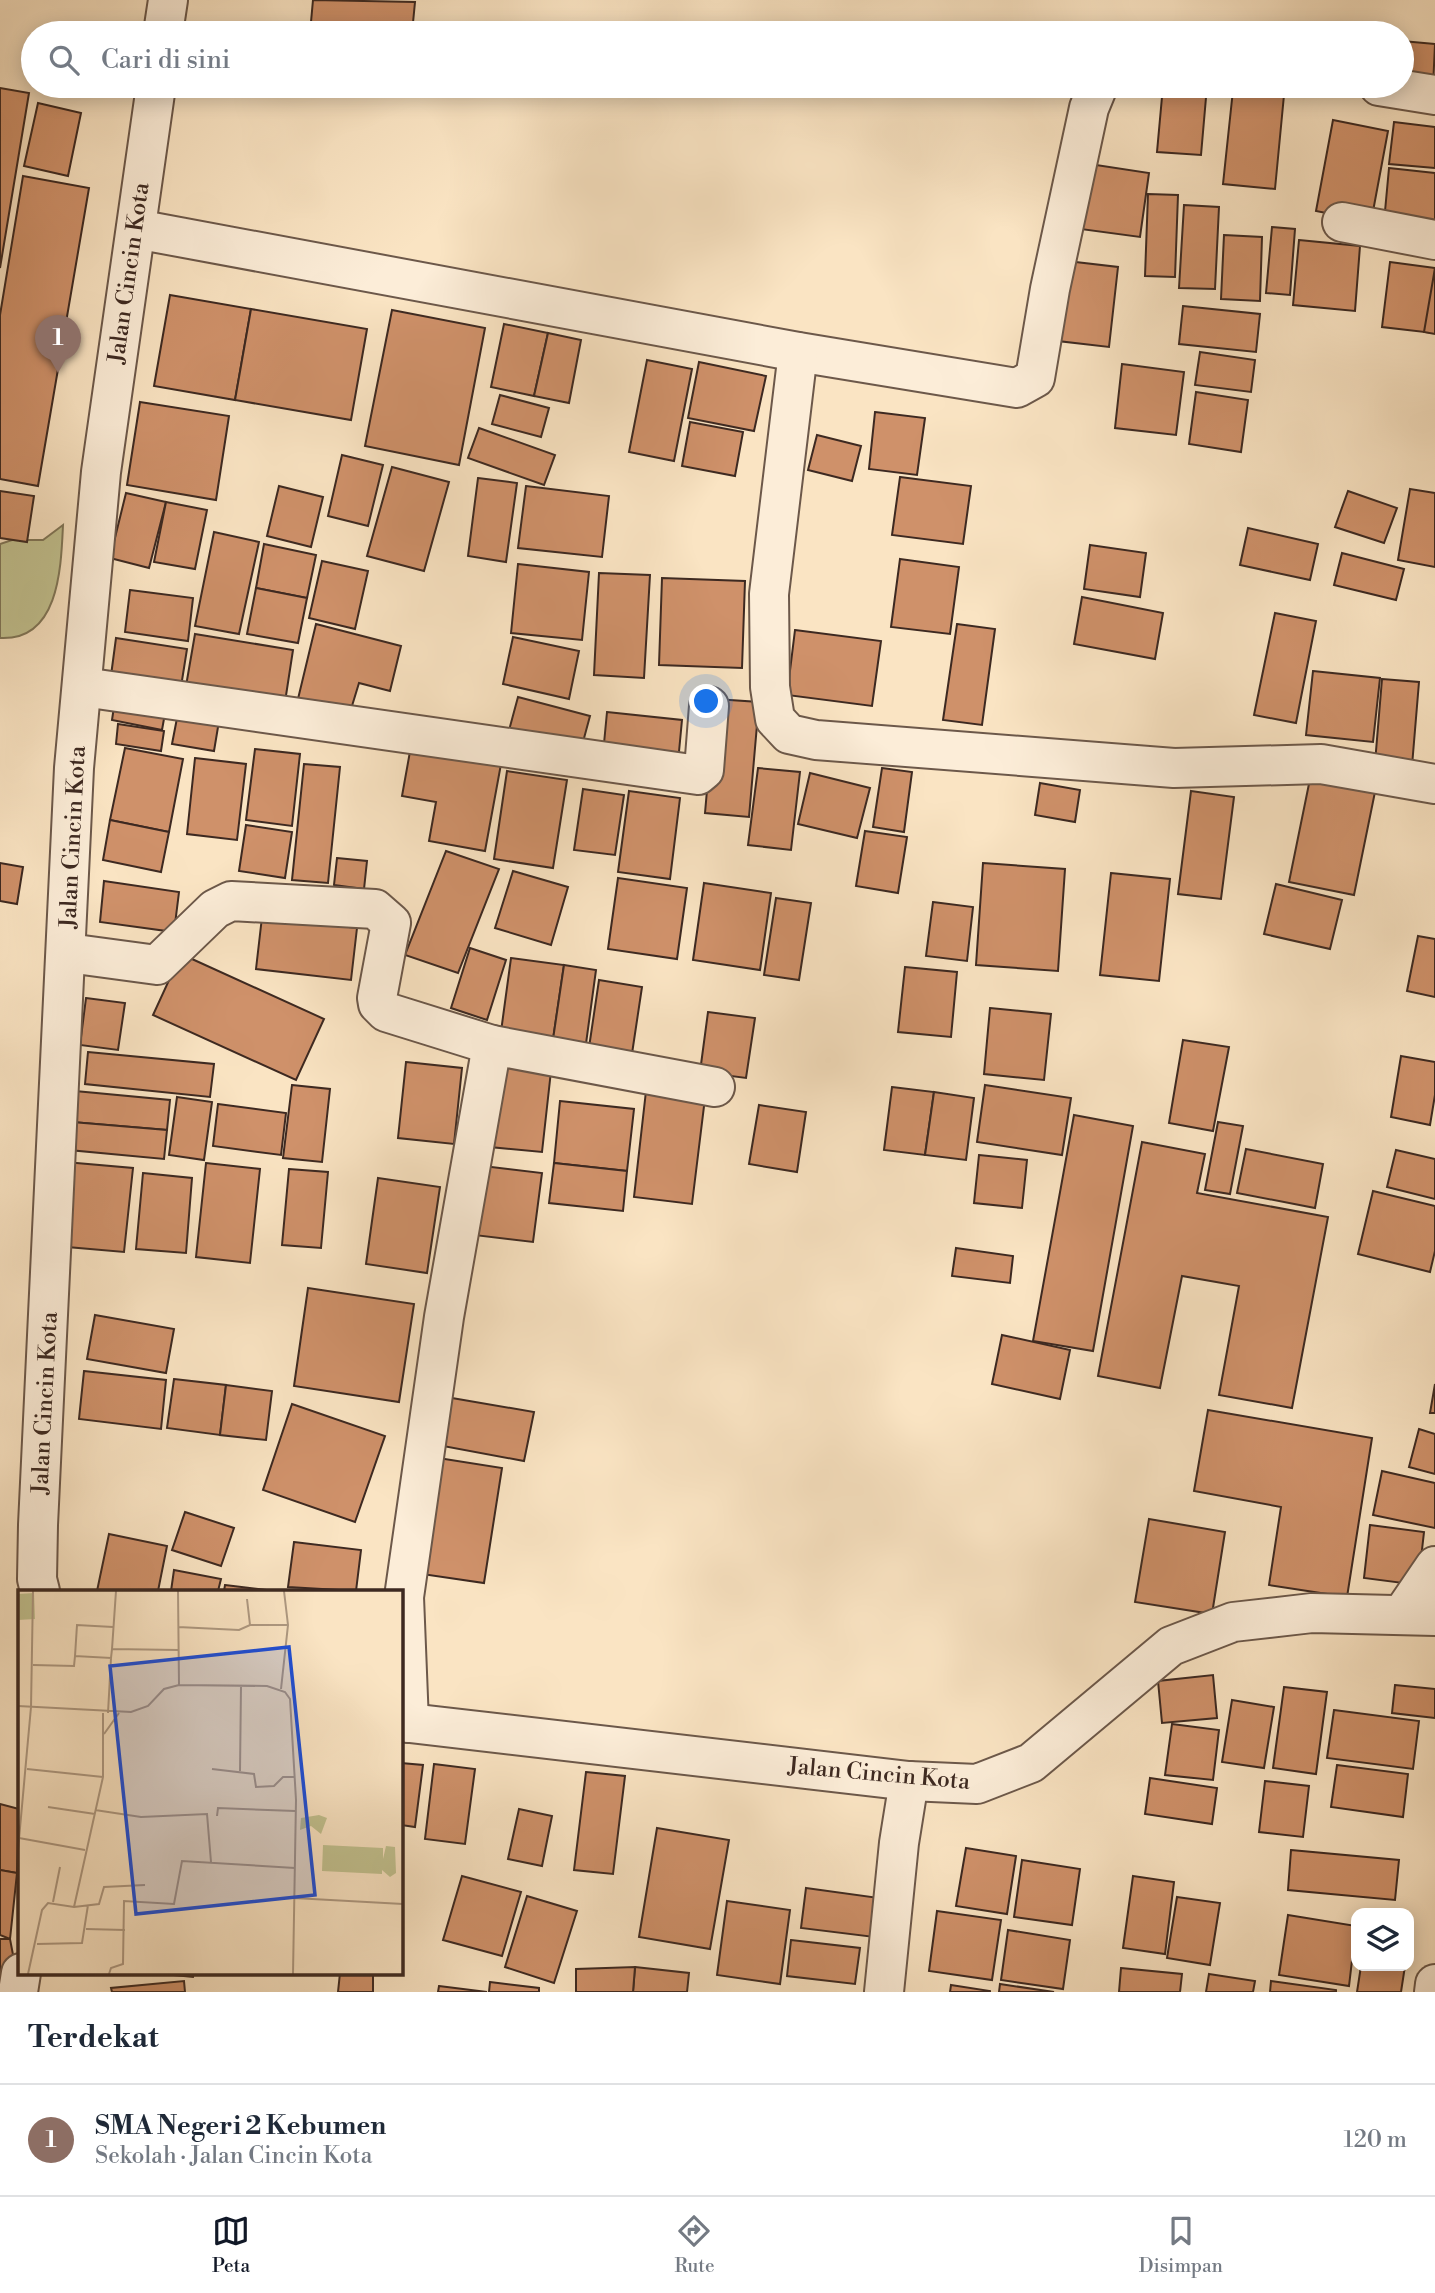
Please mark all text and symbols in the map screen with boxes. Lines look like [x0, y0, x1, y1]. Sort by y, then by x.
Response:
search box [21, 21, 1414, 98]
icon: search [45, 41, 83, 79]
text: Cari di sini [101, 44, 230, 76]
street label: Jalan Cincin Kota [102, 180, 156, 366]
pin: 1 [35, 315, 81, 373]
your location [689, 684, 723, 718]
street label: Jalan Cincin Kota [54, 745, 92, 930]
street label: Jalan Cincin Kota [26, 1311, 64, 1496]
inset map [18, 1590, 402, 1974]
street label: Jalan Cincin Kota [786, 1752, 971, 1796]
map controls [1351, 1908, 1414, 1971]
button: layers [1351, 1908, 1414, 1971]
text: Terdekat [28, 2019, 159, 2057]
text: SMA Negeri 2 Kebumen [95, 2110, 386, 2142]
text: 1 [45, 2126, 57, 2154]
text: 120 m [1343, 2126, 1407, 2154]
text: Sekolah · Jalan Cincin Kota [95, 2142, 372, 2170]
tab: Peta [212, 2212, 250, 2278]
tab: Rute [674, 2212, 715, 2278]
tab: Disimpan [1139, 2212, 1223, 2278]

